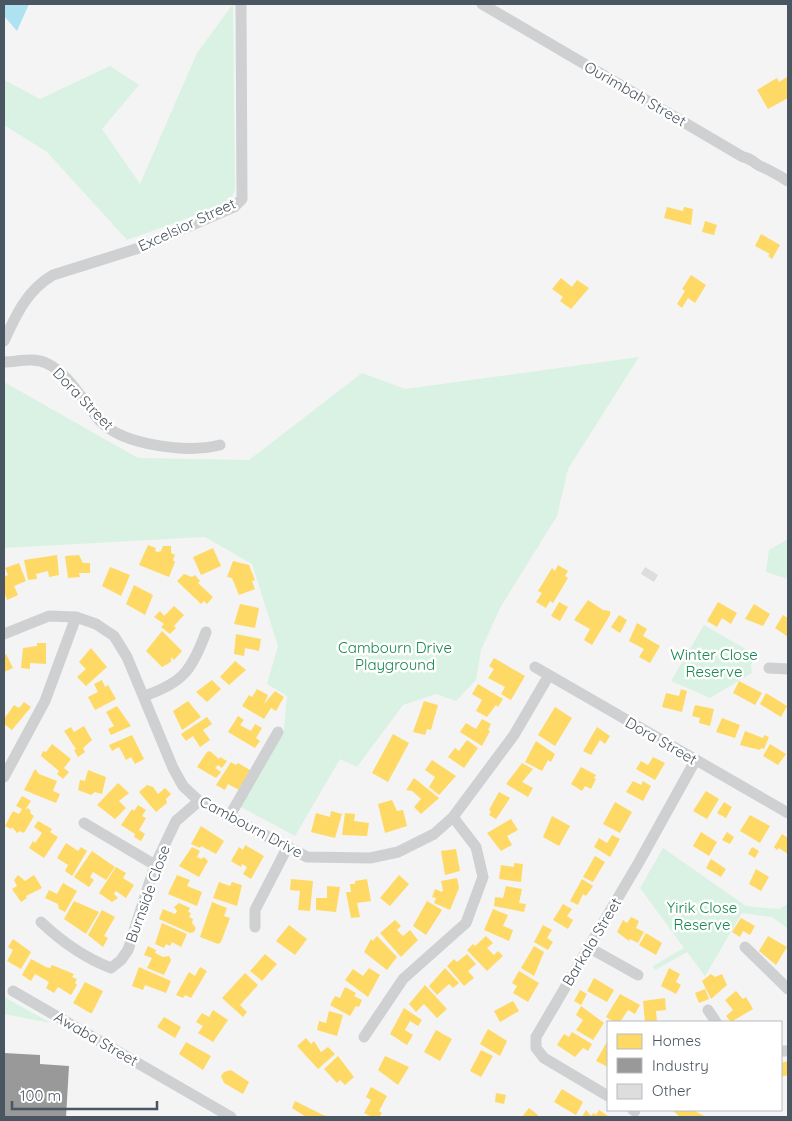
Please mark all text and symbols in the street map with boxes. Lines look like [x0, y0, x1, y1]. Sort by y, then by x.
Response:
street label: Ourimbah Street [581, 57, 690, 130]
street label: Excelsior Street [135, 194, 239, 255]
street label: Dora Street [49, 363, 118, 434]
park label: Cambourn Drive Playground [338, 638, 452, 674]
park label: Winter Close Reserve [670, 645, 758, 681]
street label: Dora Street [622, 712, 701, 769]
street label: Cambourn Drive [196, 791, 306, 862]
street label: Burnside Close [121, 843, 174, 945]
street label: Barkala Street [558, 894, 625, 989]
park label: Yirik Close Reserve [667, 898, 737, 934]
street label: Awaba Street [51, 1007, 141, 1070]
legend [607, 1021, 782, 1111]
text: Homes [652, 1031, 701, 1050]
text: Industry [652, 1056, 709, 1075]
scale bar [12, 1078, 158, 1110]
text: Other [652, 1081, 692, 1100]
text: 100 m [20, 1086, 61, 1105]

